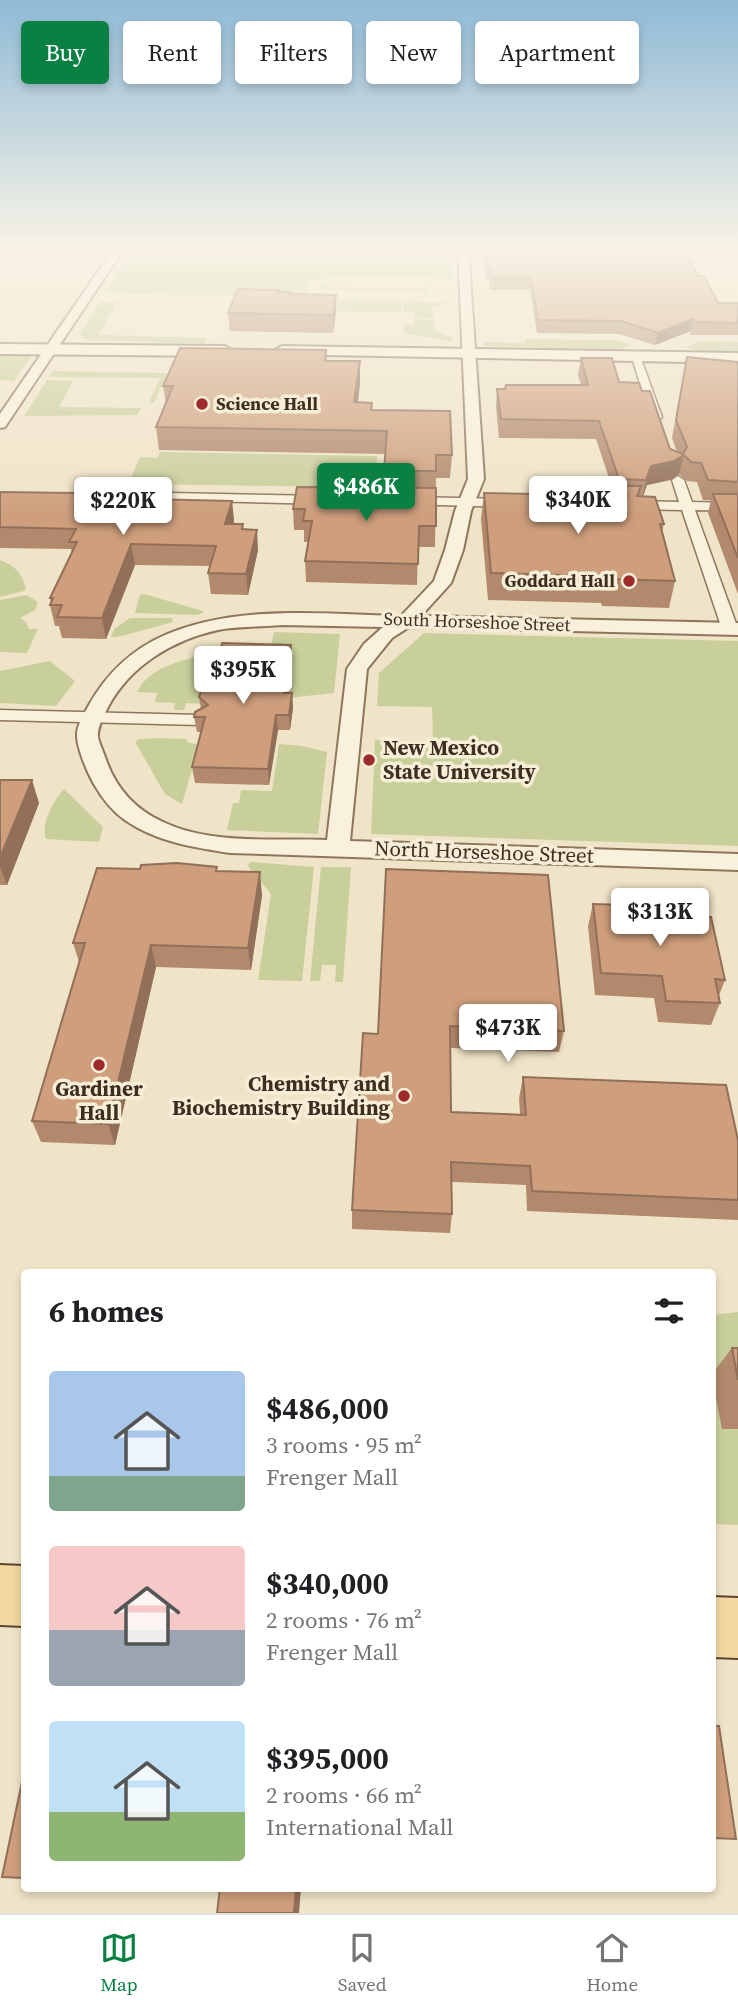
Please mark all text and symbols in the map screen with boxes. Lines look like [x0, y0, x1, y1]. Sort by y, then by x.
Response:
chip: Buy [21, 21, 109, 84]
chip: Rent [123, 21, 221, 84]
chip: Filters [235, 21, 352, 84]
chip: New [366, 21, 461, 84]
chip: Apartment [475, 21, 639, 84]
place label: Science Hall [216, 391, 318, 416]
marker: Science Hall [194, 396, 210, 412]
pin: $486K [317, 463, 415, 523]
text: $486K [333, 470, 399, 502]
pin: $340K [529, 476, 627, 536]
pin: $220K [74, 477, 172, 537]
text: $340K [545, 483, 611, 515]
text: $220K [90, 484, 156, 516]
place label: Goddard Hall [505, 568, 615, 593]
marker: Goddard Hall [621, 573, 637, 589]
street label: South Horseshoe Street [383, 606, 571, 637]
pin: $395K [194, 646, 292, 706]
text: $395K [210, 653, 276, 685]
place label: New Mexico State University [383, 733, 537, 786]
marker: New Mexico State University [361, 752, 377, 768]
street label: North Horseshoe Street [374, 833, 594, 870]
pin: $313K [611, 888, 709, 948]
text: $313K [627, 895, 693, 927]
pin: $473K [459, 1004, 557, 1064]
text: $473K [475, 1011, 541, 1043]
marker: Gardiner Hall [91, 1057, 107, 1073]
place label: Chemistry and Biochemistry Building [172, 1069, 391, 1122]
place label: Gardiner Hall [55, 1074, 143, 1127]
marker: Chemistry and Biochemistry Building [396, 1088, 412, 1104]
text: 6 homes [49, 1291, 164, 1332]
icon: filters [650, 1292, 688, 1330]
text: $486,000 [266, 1388, 389, 1429]
icon: home [105, 1399, 189, 1483]
text: 3 rooms · 95 m² [266, 1429, 422, 1461]
text: Frenger Mall [266, 1461, 398, 1493]
text: $340,000 [266, 1563, 389, 1604]
icon: home [105, 1574, 189, 1658]
text: 2 rooms · 76 m² [266, 1604, 422, 1636]
text: Frenger Mall [266, 1636, 398, 1668]
text: $395,000 [266, 1738, 389, 1779]
icon: home [105, 1749, 189, 1833]
text: 2 rooms · 66 m² [266, 1779, 422, 1811]
text: International Mall [266, 1811, 453, 1843]
tab: Map [100, 1929, 138, 1997]
tab: Saved [338, 1929, 386, 1997]
tab: Home [586, 1929, 638, 1997]

